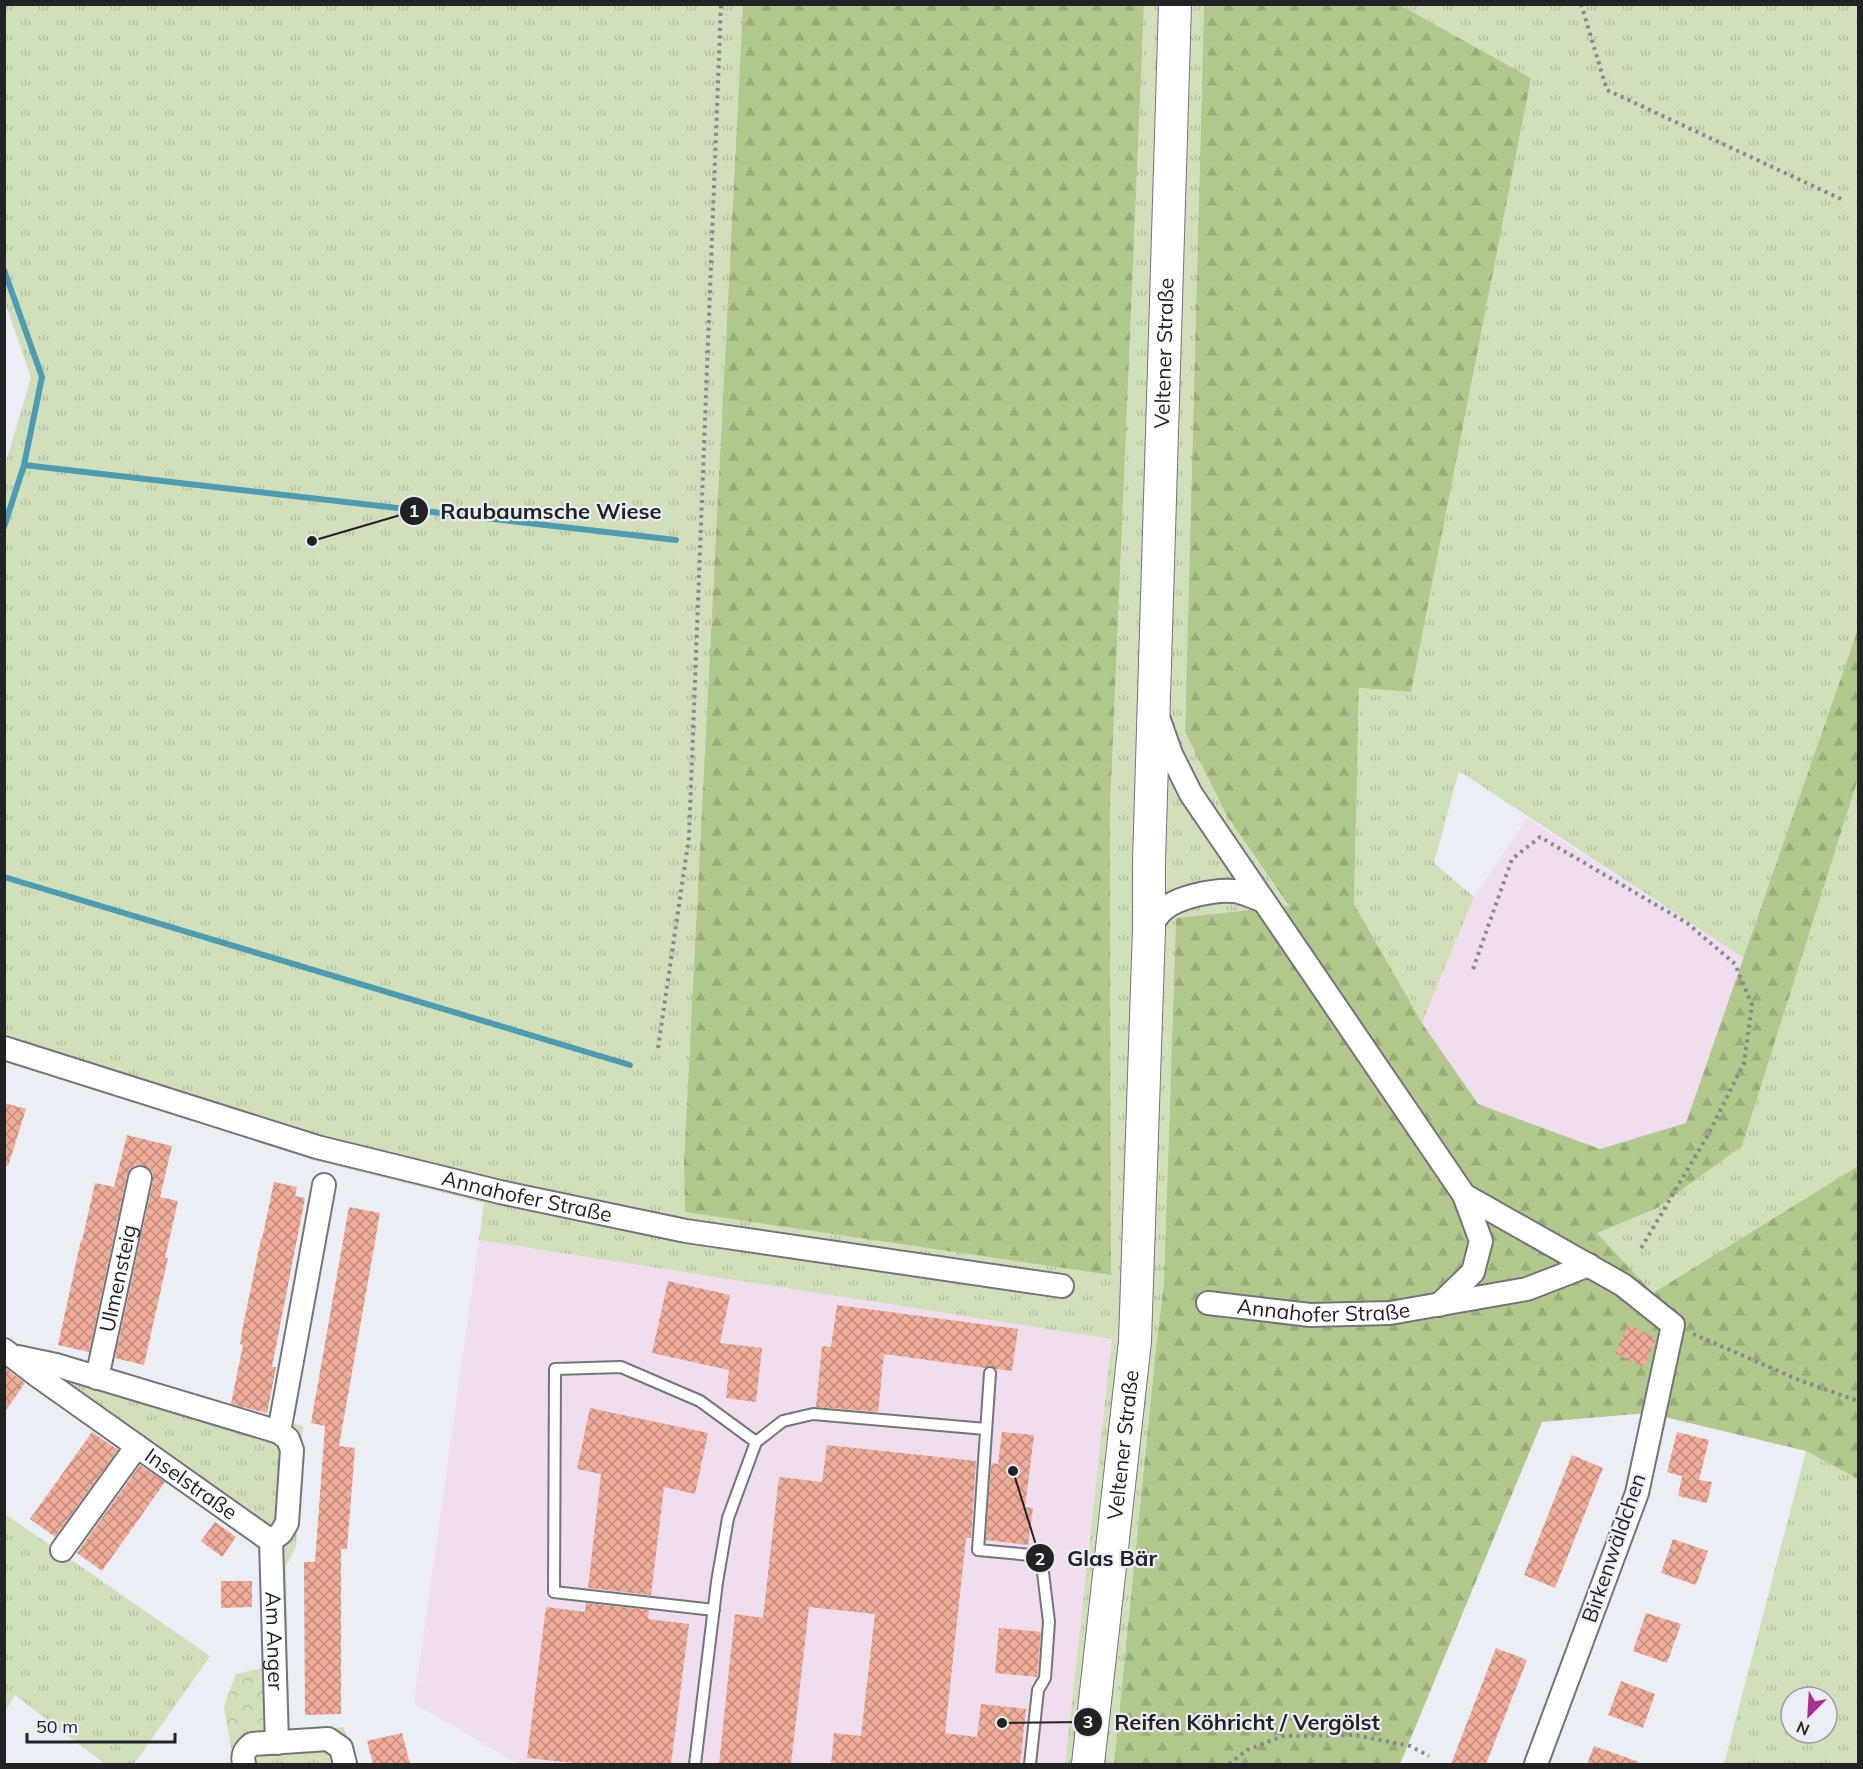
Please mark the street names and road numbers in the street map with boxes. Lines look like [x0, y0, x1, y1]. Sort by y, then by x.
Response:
street label: Veltener Straße [1148, 277, 1179, 429]
street label: Annahofer Straße [439, 1164, 614, 1227]
street label: Ulmensteig [93, 1222, 142, 1334]
street label: Annahofer Straße [1236, 1293, 1412, 1327]
street label: Veltener Straße [1101, 1369, 1144, 1521]
street label: Inselstraße [140, 1442, 243, 1525]
street label: Birkenwäldchen [1575, 1470, 1651, 1626]
street label: Am Anger [261, 1591, 289, 1691]

